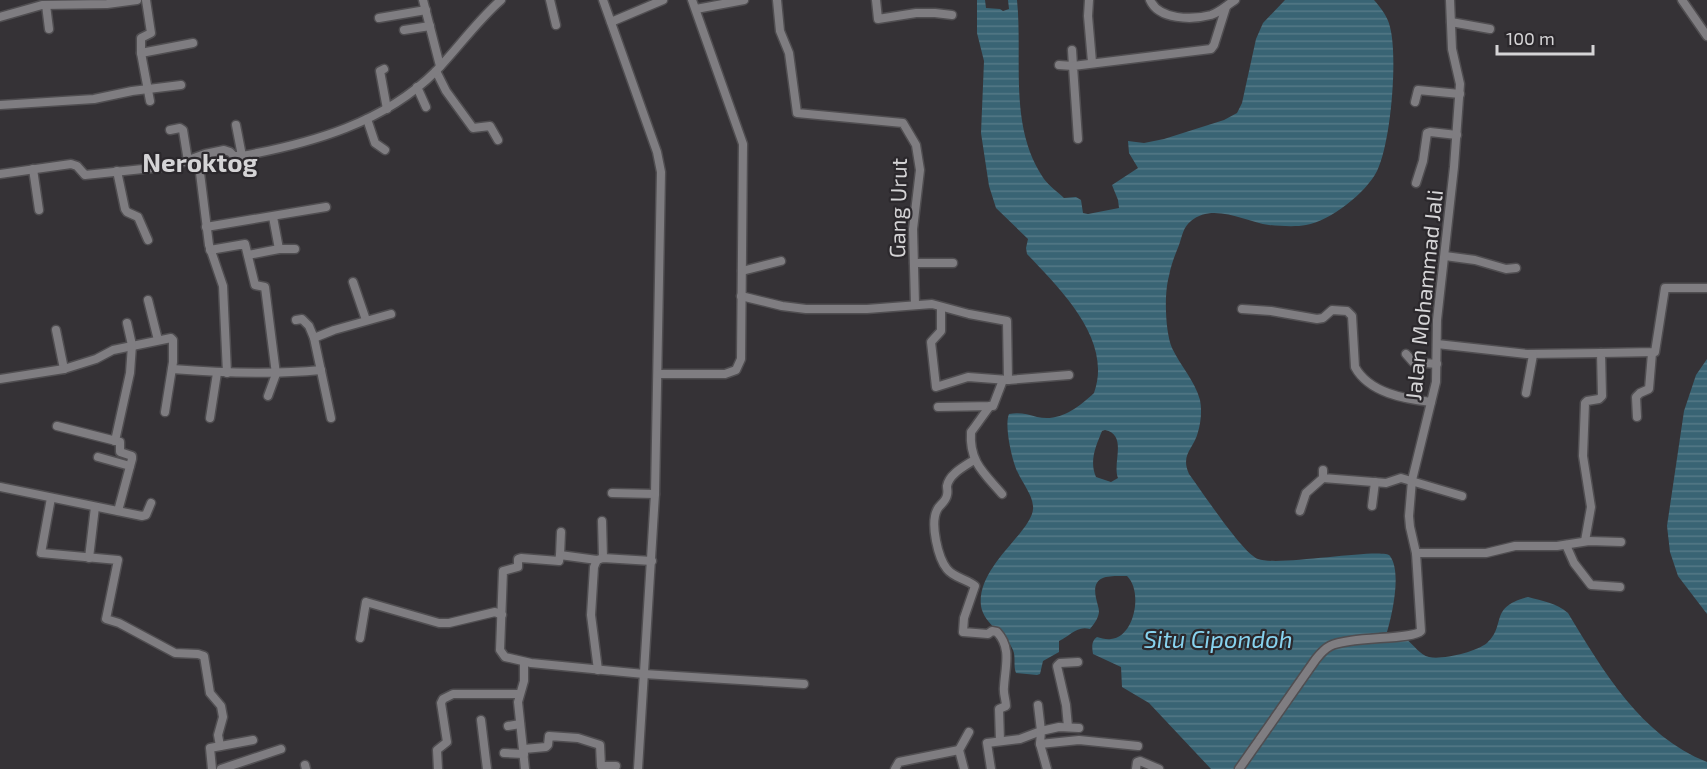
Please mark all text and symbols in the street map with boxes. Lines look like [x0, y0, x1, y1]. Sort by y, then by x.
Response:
scale bar [1497, 18, 1593, 56]
text: 100 m [1506, 27, 1555, 49]
district label: Neroktog [142, 146, 258, 177]
street label: Gang Urut [883, 158, 911, 258]
street label: Jalan Mohammad Jali [1399, 188, 1447, 402]
water label: Situ Cipondoh [1143, 624, 1293, 653]

